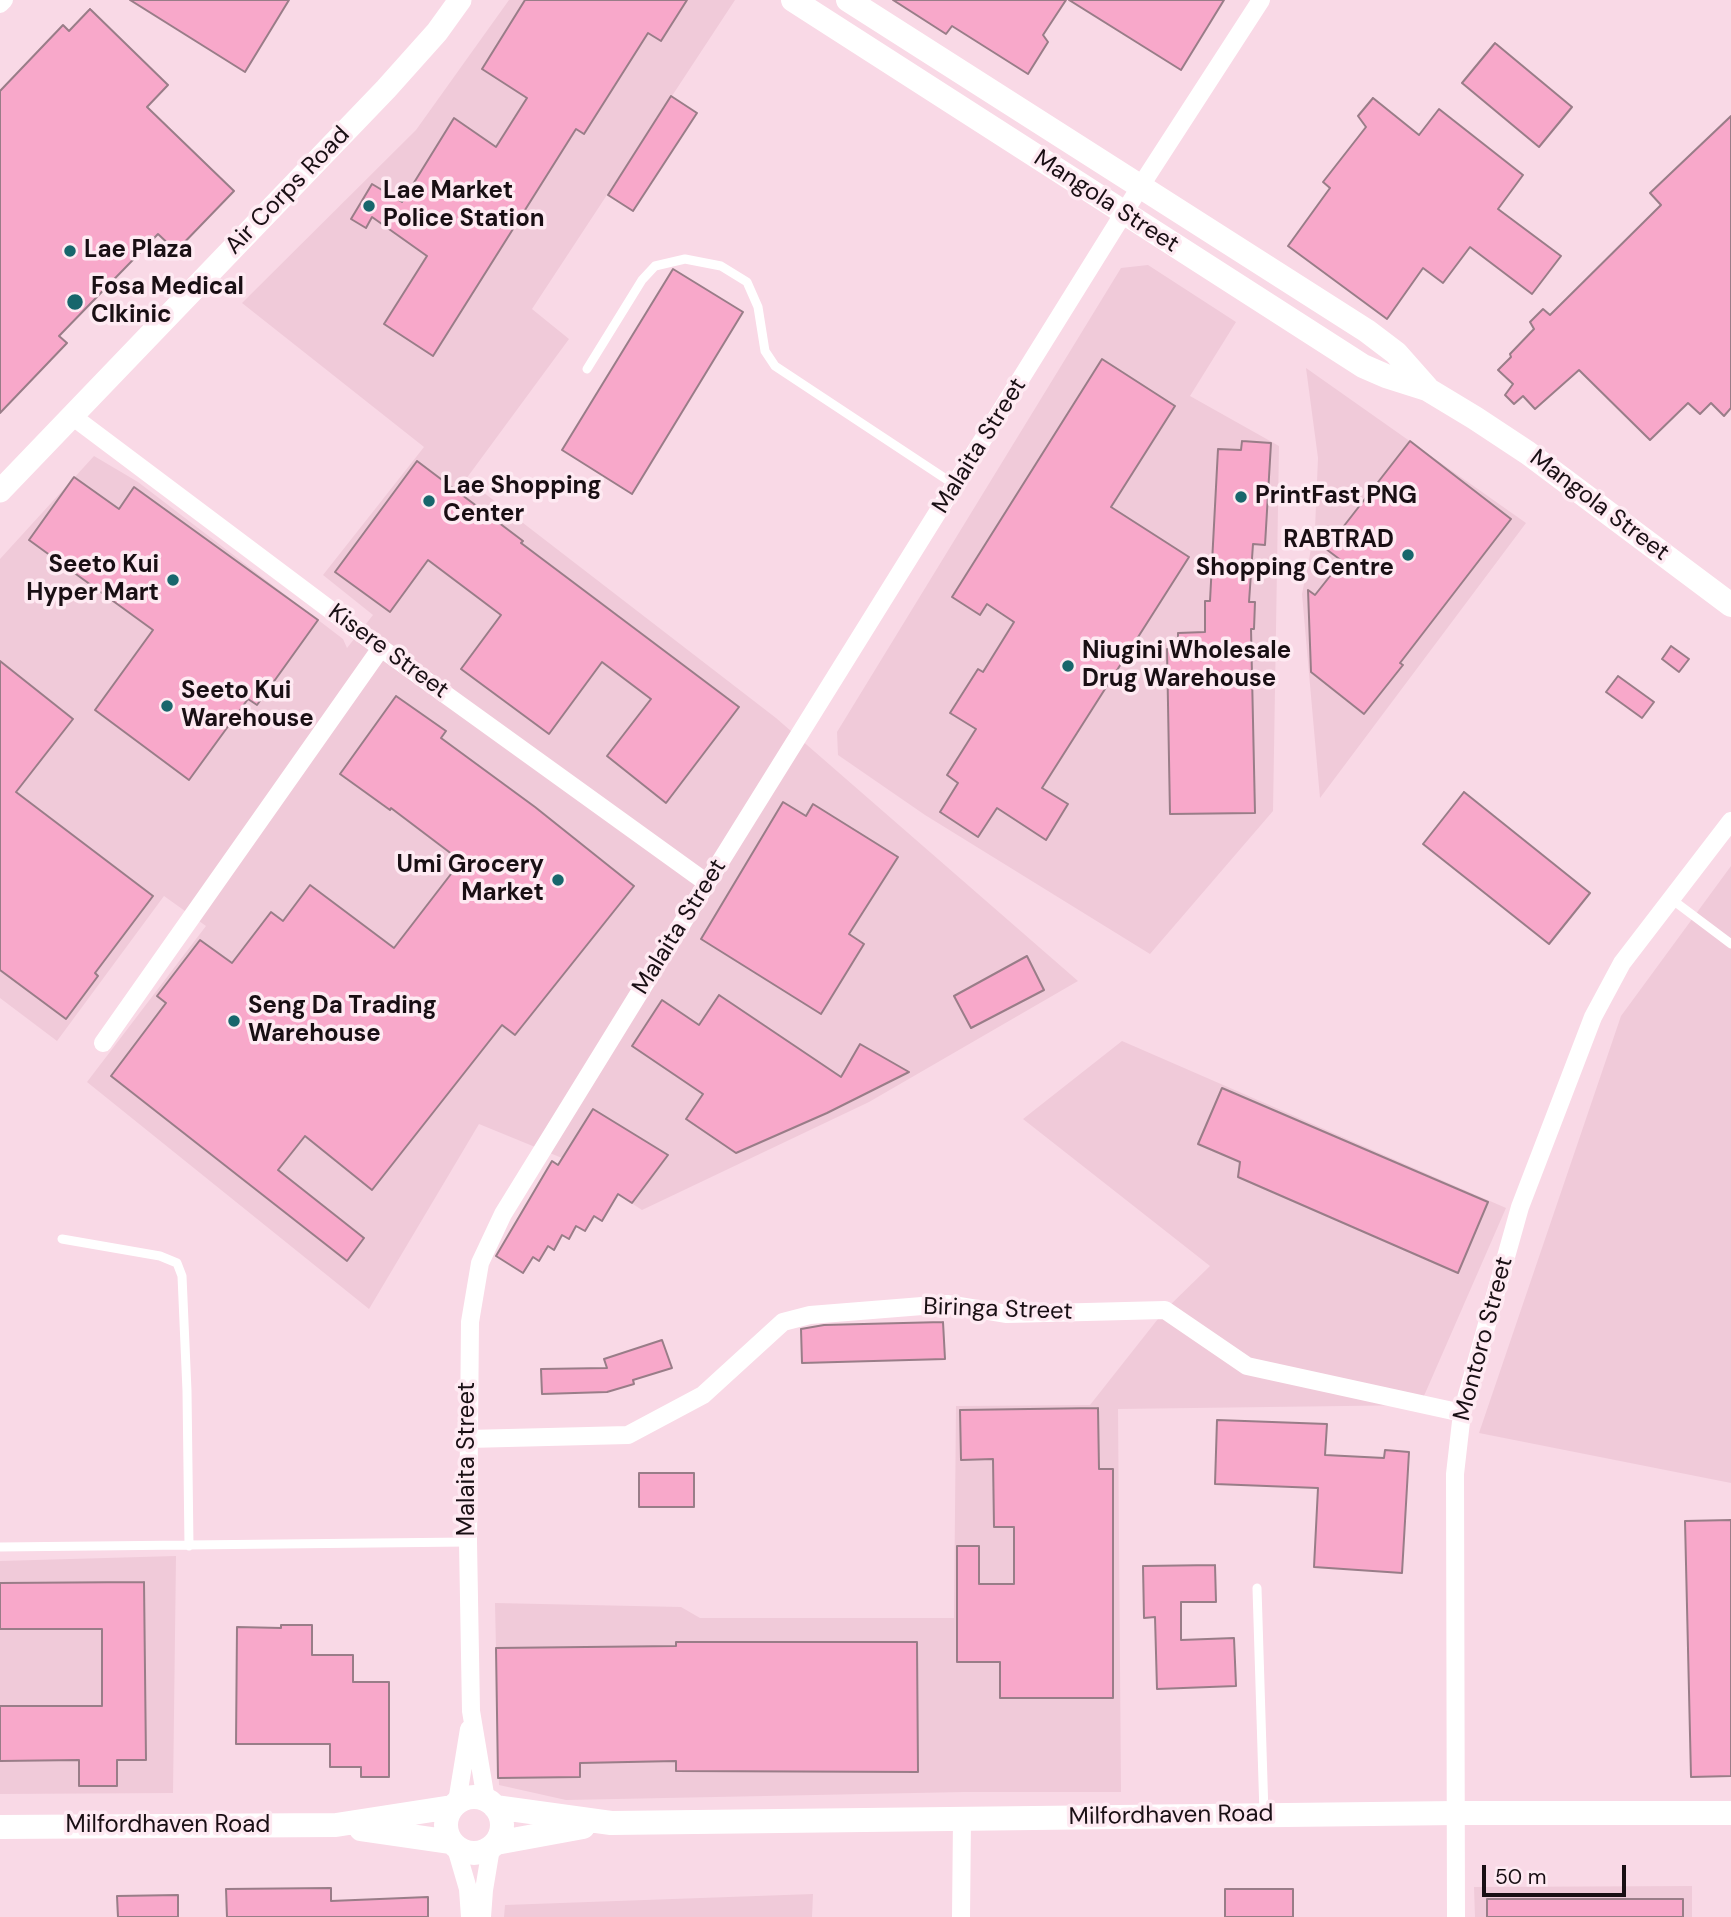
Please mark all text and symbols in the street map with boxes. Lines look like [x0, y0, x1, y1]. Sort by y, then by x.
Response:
street label: Air Corps Road [220, 121, 356, 261]
street label: Mangola Street [1028, 144, 1184, 260]
place label: Lae Market Police Station [383, 178, 545, 234]
marker: Lae Market Police Station [361, 198, 377, 214]
place label: Lae Plaza [84, 237, 193, 265]
marker: Lae Plaza [62, 243, 78, 259]
place label: Fosa Medical Clkinic [91, 274, 244, 330]
marker: Fosa Medical Clkinic [65, 292, 85, 312]
street label: Malaita Street [927, 373, 1033, 519]
street label: Mangola Street [1524, 444, 1674, 568]
place label: Lae Shopping Center [443, 473, 602, 529]
place label: PrintFast PNG [1255, 483, 1417, 511]
marker: PrintFast PNG [1233, 489, 1249, 505]
marker: Lae Shopping Center [421, 493, 437, 509]
place label: RABTRAD Shopping Centre [1196, 527, 1394, 583]
marker: RABTRAD Shopping Centre [1400, 547, 1416, 563]
place label: Seeto Kui Hyper Mart [26, 552, 159, 608]
marker: Seeto Kui Hyper Mart [165, 572, 181, 588]
street label: Kisere Street [322, 599, 454, 705]
place label: Niugini Wholesale Drug Warehouse [1082, 638, 1291, 694]
marker: Niugini Wholesale Drug Warehouse [1060, 658, 1076, 674]
place label: Seeto Kui Warehouse [181, 678, 314, 734]
marker: Seeto Kui Warehouse [159, 698, 175, 714]
place label: Umi Grocery Market [396, 852, 544, 908]
street label: Malaita Street [627, 854, 733, 1000]
marker: Umi Grocery Market [550, 872, 566, 888]
place label: Seng Da Trading Warehouse [248, 993, 437, 1049]
marker: Seng Da Trading Warehouse [226, 1013, 242, 1029]
street label: Montoro Street [1448, 1254, 1520, 1424]
street label: Biringa Street [923, 1293, 1073, 1327]
street label: Malaita Street [454, 1382, 482, 1536]
street label: Milfordhaven Road [1068, 1800, 1274, 1832]
street label: Milfordhaven Road [66, 1812, 270, 1840]
scale bar [1486, 1850, 1630, 1894]
text: 50 m [1495, 1863, 1546, 1891]

